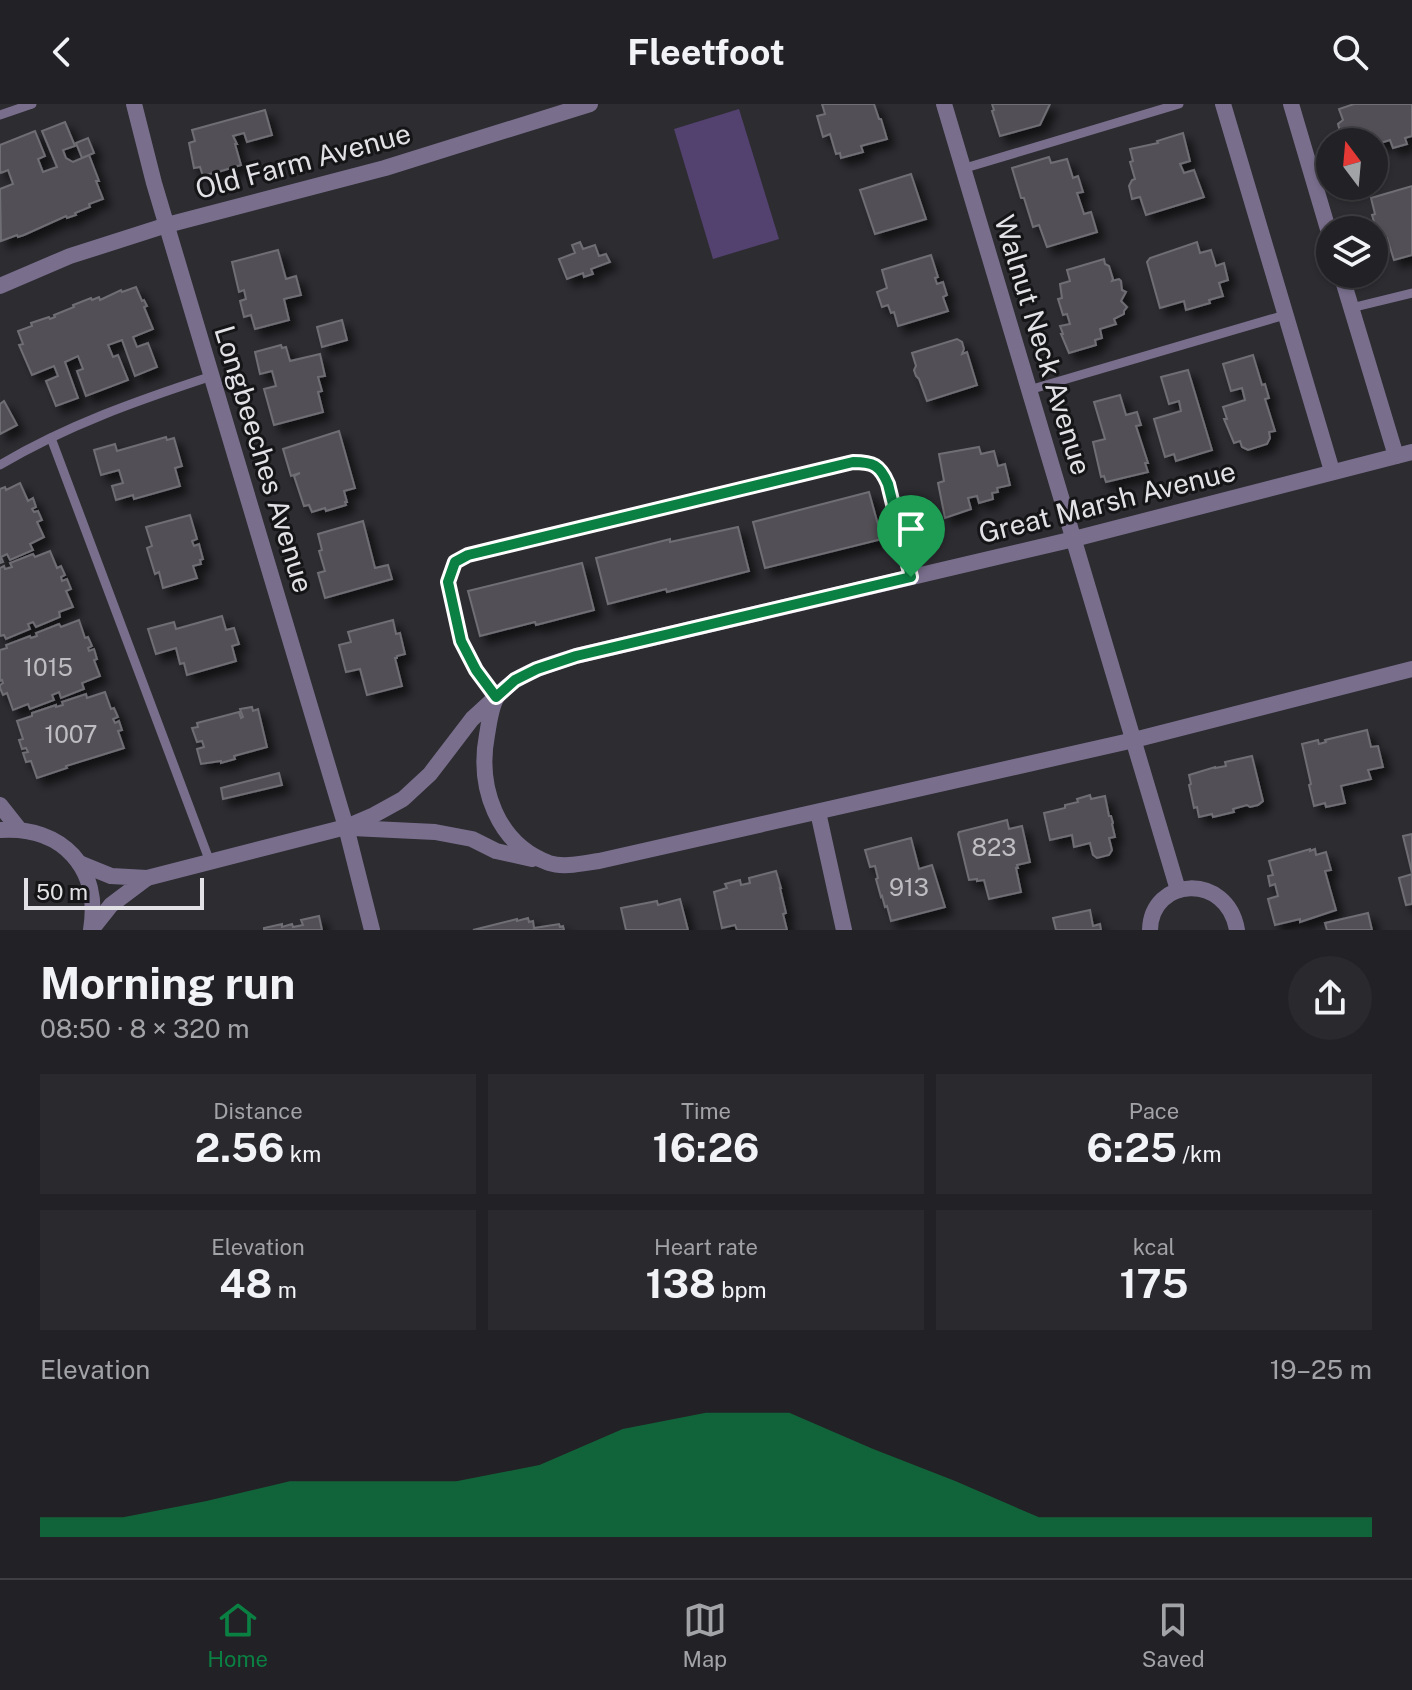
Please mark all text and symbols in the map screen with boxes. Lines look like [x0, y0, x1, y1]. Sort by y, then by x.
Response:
icon: back [40, 30, 84, 74]
icon: search [1328, 30, 1372, 74]
text: Fleetfoot [627, 31, 785, 73]
street label: Old Farm Avenue [192, 116, 414, 205]
north arrow [1316, 128, 1388, 200]
map controls [1316, 128, 1388, 288]
street label: Walnut Neck Avenue [988, 211, 1099, 479]
button: layers [1316, 216, 1388, 288]
street label: Longbeeches Avenue [208, 321, 321, 596]
street label: Great Marsh Avenue [975, 454, 1239, 549]
pin [877, 495, 945, 577]
icon: arrive [889, 507, 933, 551]
house number: 1015 [23, 653, 73, 681]
house number: 1007 [45, 720, 97, 748]
house number: 823 [972, 833, 1016, 861]
house number: 913 [889, 873, 929, 901]
scale bar [24, 874, 204, 910]
text: 50 m [36, 879, 88, 905]
button: share [1288, 956, 1372, 1040]
text: Morning run [40, 957, 295, 1009]
text: 08:50 · 8 × 320 m [40, 1013, 250, 1044]
text: Distance [213, 1098, 303, 1124]
text: Time [681, 1098, 731, 1124]
text: Pace [1129, 1098, 1179, 1124]
text: 2.56 [195, 1124, 284, 1171]
text: 16:26 [653, 1124, 759, 1171]
text: 6:25 [1087, 1124, 1177, 1171]
text: km [284, 1141, 321, 1167]
text: /km [1177, 1141, 1221, 1167]
text: Elevation [211, 1234, 305, 1260]
text: Heart rate [654, 1234, 758, 1260]
text: kcal [1133, 1234, 1175, 1260]
text: 48 [219, 1260, 272, 1307]
text: 138 [645, 1260, 716, 1307]
text: 175 [1119, 1260, 1189, 1307]
text: m [272, 1277, 297, 1303]
text: bpm [716, 1277, 767, 1303]
text: Elevation [40, 1354, 150, 1385]
text: 19–25 m [1270, 1354, 1372, 1385]
tab: Home [207, 1598, 268, 1672]
tab: Map [683, 1598, 727, 1672]
tab: Saved [1142, 1598, 1205, 1672]

